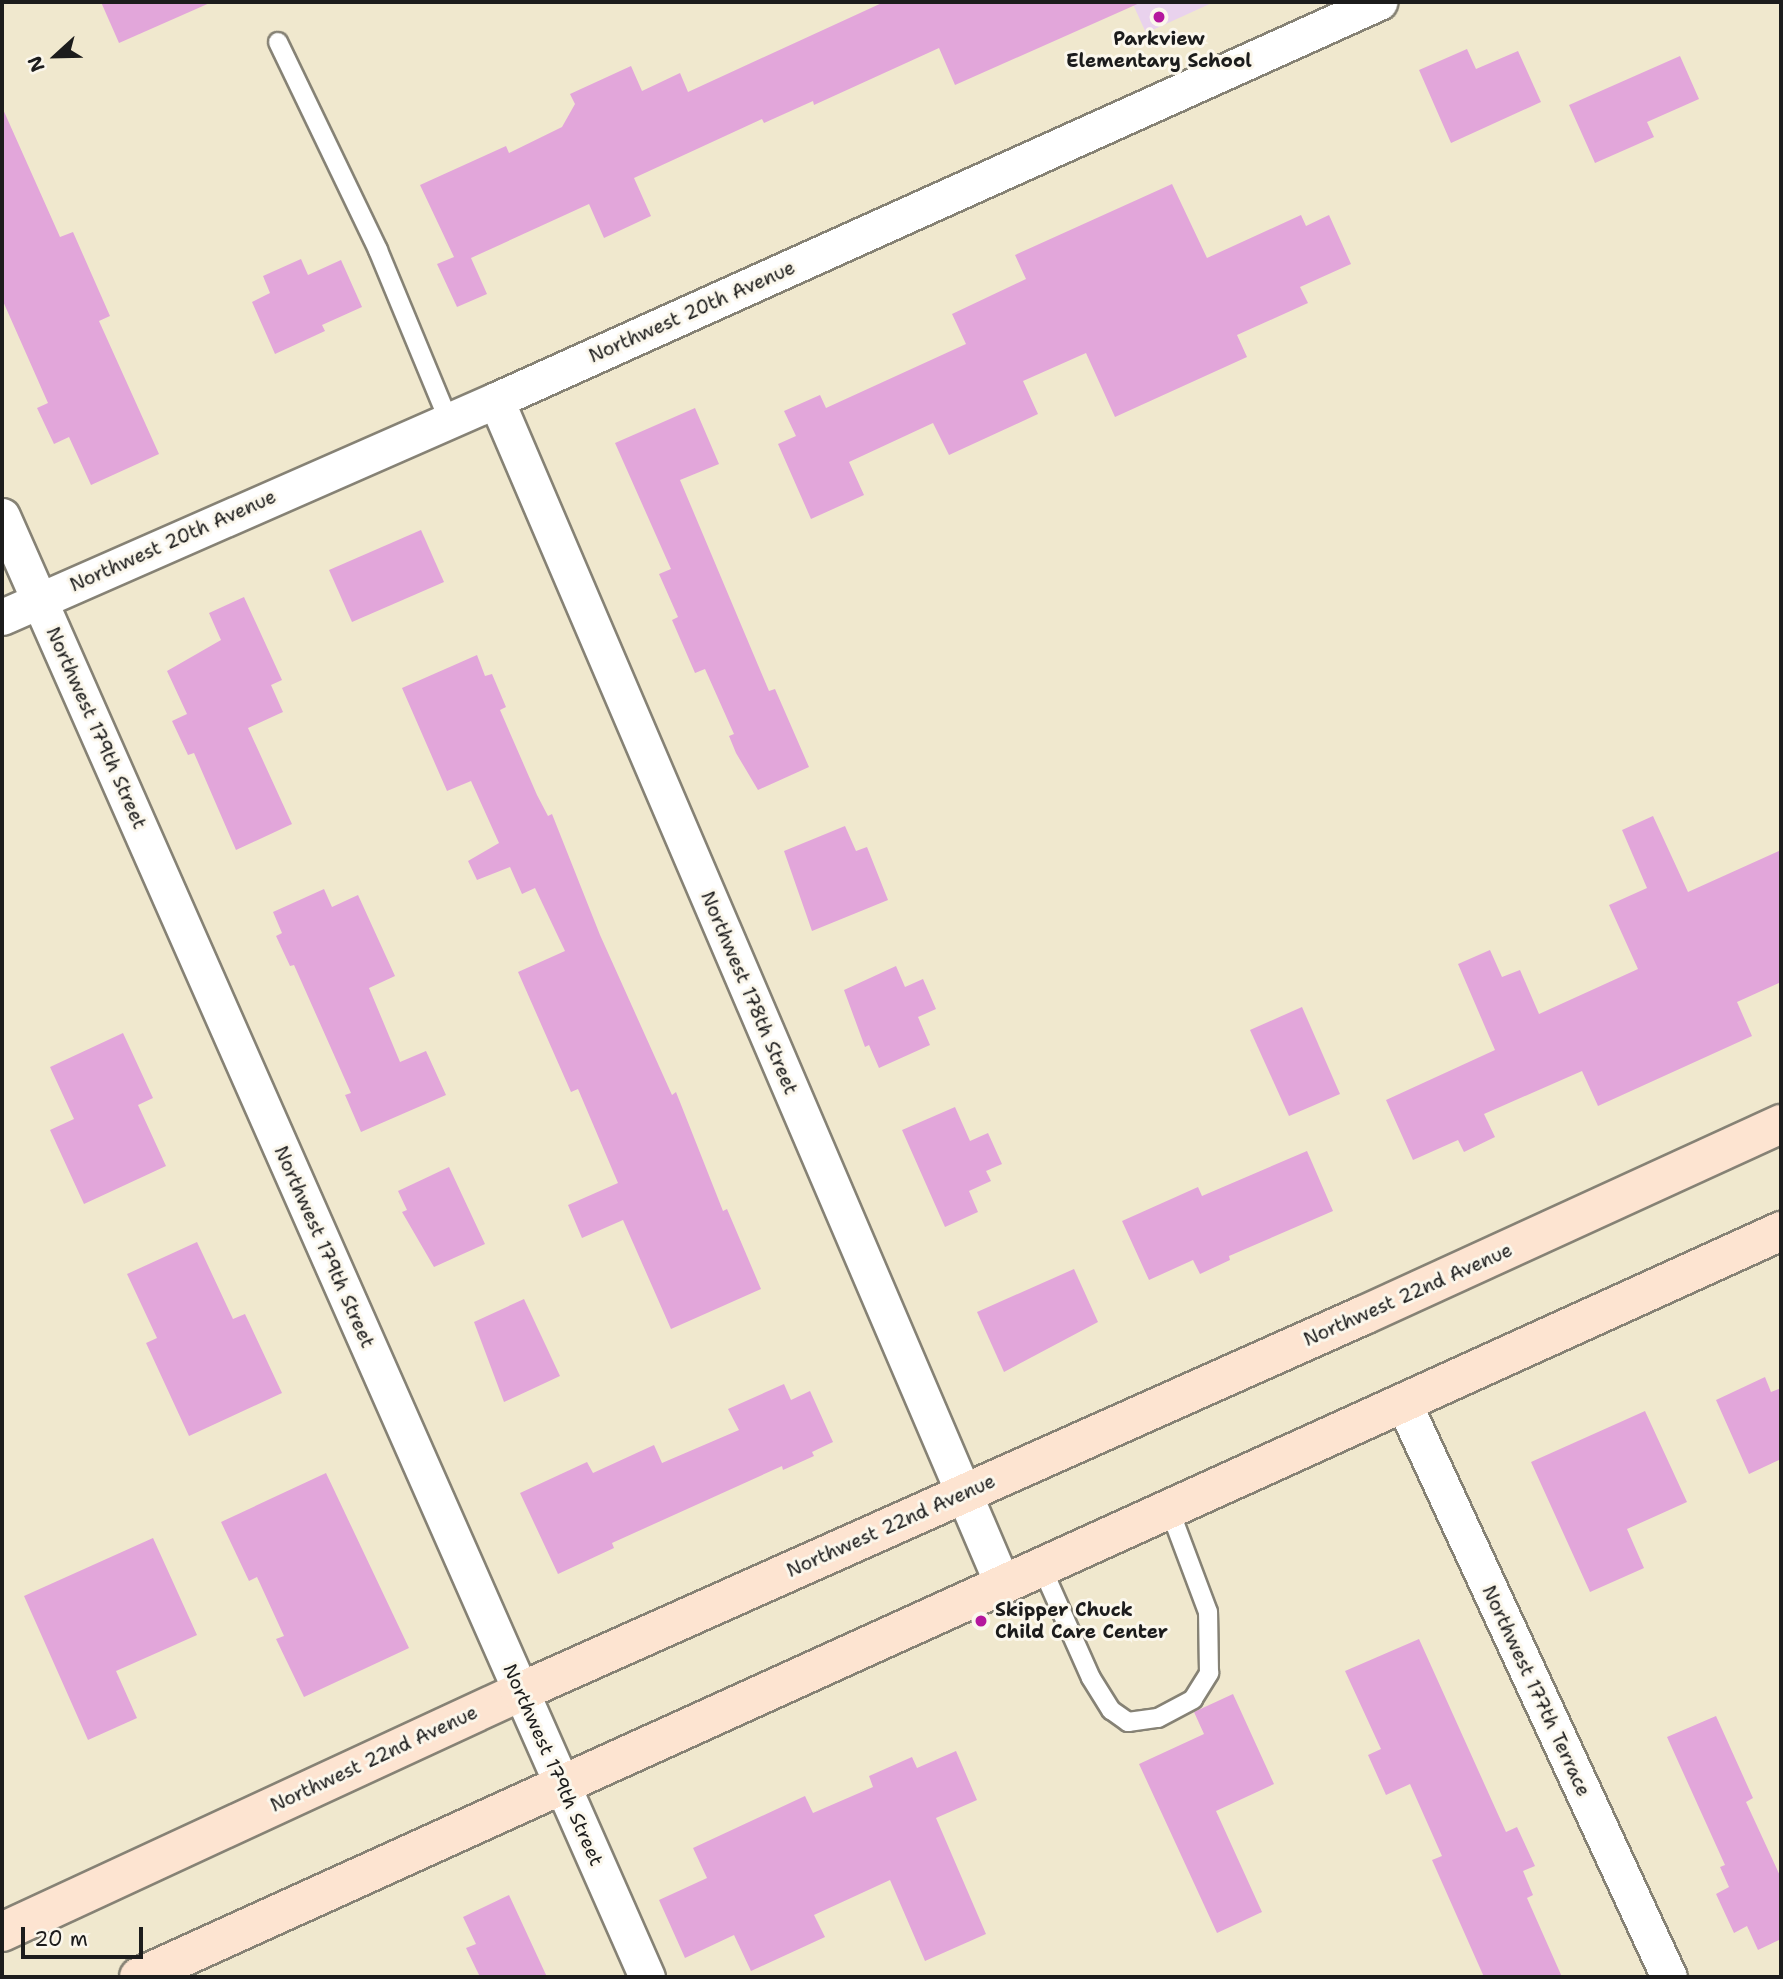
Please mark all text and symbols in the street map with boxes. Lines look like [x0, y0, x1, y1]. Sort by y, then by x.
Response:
marker: Parkview Elementary School [1151, 9, 1167, 25]
north arrow [21, 21, 91, 91]
place label: Parkview Elementary School [1066, 28, 1252, 72]
text: N [22, 52, 50, 76]
street label: Northwest 20th Avenue [585, 256, 799, 368]
street label: Northwest 20th Avenue [66, 485, 280, 597]
street label: Northwest 179th Street [41, 623, 151, 833]
street label: Northwest 178th Street [696, 888, 802, 1098]
street label: Northwest 179th Street [269, 1142, 379, 1352]
street label: Northwest 22nd Avenue [1300, 1239, 1516, 1351]
street label: Northwest 22nd Avenue [783, 1470, 999, 1582]
street label: Northwest 177th Terrace [1477, 1582, 1595, 1800]
place label: Skipper Chuck Child Care Center [995, 1599, 1168, 1643]
marker: Skipper Chuck Child Care Center [973, 1613, 989, 1629]
street label: Northwest 179th Street [498, 1660, 608, 1870]
street label: Northwest 22nd Avenue [267, 1701, 481, 1817]
scale bar [24, 1912, 147, 1956]
text: 20 m [34, 1925, 88, 1953]

